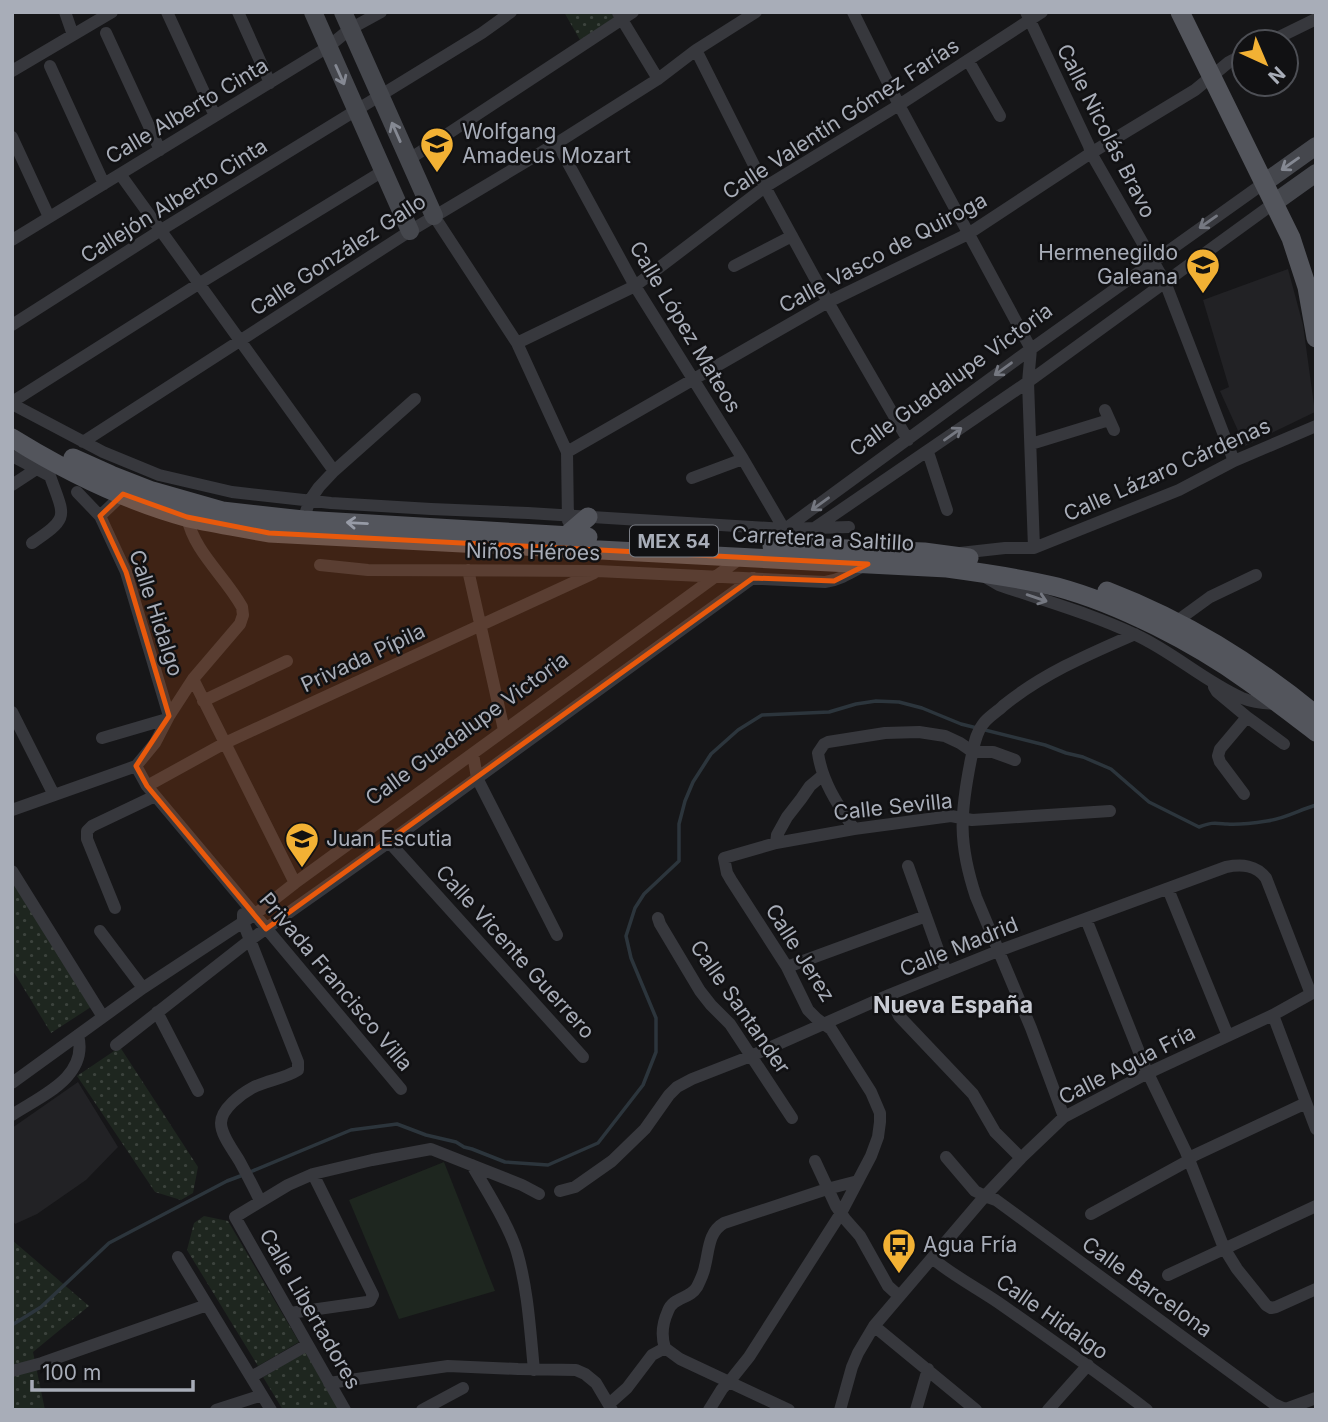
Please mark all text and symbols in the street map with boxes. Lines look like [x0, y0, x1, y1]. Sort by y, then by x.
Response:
north arrow [1230, 28, 1300, 98]
street label: Calle Valentín Gómez Farías [718, 33, 964, 204]
street label: Calle Nicolás Bravo [1052, 40, 1161, 222]
street label: Calle Alberto Cinta [101, 52, 273, 169]
text: N [1263, 62, 1290, 88]
one-way arrow [334, 63, 347, 85]
place label: Wolfgang Amadeus Mozart [462, 119, 631, 168]
one-way arrow [389, 122, 402, 143]
school or university icon: Wolfgang Amadeus Mozart [418, 125, 456, 174]
street label: Callejón Alberto Cinta [76, 133, 272, 268]
one-way arrow [1281, 157, 1300, 171]
street label: Calle Vasco de Quiroga [775, 187, 991, 318]
street label: Calle González Gallo [245, 188, 430, 321]
one-way arrow [1199, 215, 1218, 229]
street label: Calle López Mateos [624, 236, 747, 417]
place label: Hermenegildo Galeana [1038, 240, 1178, 289]
school or university icon: Hermenegildo Galeana [1184, 246, 1222, 295]
street label: Calle Guadalupe Victoria [844, 298, 1057, 462]
one-way arrow [995, 362, 1013, 377]
street label: Calle Lázaro Cárdenas [1060, 413, 1274, 526]
one-way arrow [943, 427, 962, 441]
one-way arrow [811, 496, 830, 511]
one-way arrow [346, 516, 369, 529]
street label: Carretera a Saltillo [731, 521, 915, 556]
road number: MEX 54 [630, 526, 718, 556]
street label: Niños Héroes [466, 538, 600, 565]
street label: Calle Hidalgo [124, 547, 189, 679]
one-way arrow [1025, 593, 1047, 605]
street label: Privada Pípila [297, 618, 429, 697]
street label: Calle Guadalupe Victoria [360, 647, 573, 811]
street label: Calle Sevilla [832, 788, 954, 825]
school or university icon: Juan Escutia [283, 820, 321, 869]
place label: Juan Escutia [326, 826, 452, 851]
street label: Calle Vicente Guerrero [431, 860, 600, 1044]
street label: Privada Francisco Villa [255, 888, 418, 1076]
street label: Calle Jerez [760, 899, 840, 1006]
street label: Calle Madrid [896, 911, 1022, 982]
street label: Calle Santander [685, 935, 796, 1078]
district label: Nueva España [873, 991, 1033, 1019]
street label: Calle Agua Fría [1054, 1019, 1199, 1110]
street label: Calle Libertadores [254, 1224, 366, 1393]
bus stop icon: Agua Fría [880, 1226, 918, 1275]
street label: Calle Barcelona [1077, 1231, 1217, 1342]
place label: Agua Fría [923, 1232, 1017, 1257]
street label: Calle Hidalgo [991, 1269, 1113, 1365]
scale bar [32, 1348, 192, 1392]
text: 100 m [42, 1360, 101, 1385]

